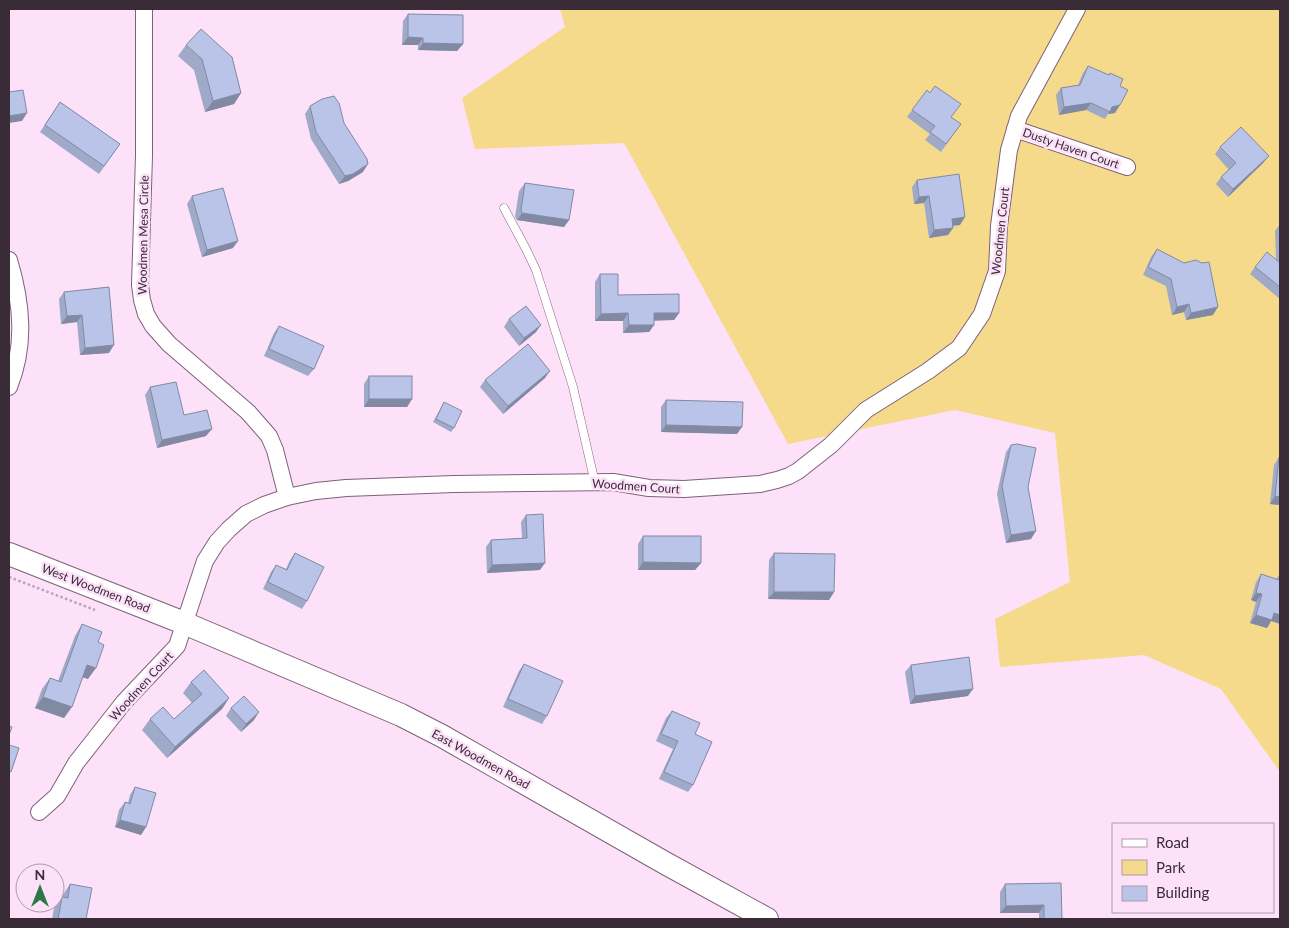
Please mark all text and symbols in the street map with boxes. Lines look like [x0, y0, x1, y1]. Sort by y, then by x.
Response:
street label: Dusty Haven Court [1021, 124, 1122, 172]
street label: Woodmen Mesa Circle [134, 175, 152, 295]
street label: Woodmen Court [988, 186, 1012, 276]
street label: Woodmen Court [592, 475, 681, 497]
street label: West Woodmen Road [40, 560, 152, 616]
street label: Woodmen Court [106, 648, 177, 724]
street label: East Woodmen Road [429, 726, 533, 792]
legend [1112, 823, 1274, 913]
text: Road [1156, 833, 1189, 851]
text: Park [1156, 858, 1186, 876]
north arrow [15, 863, 65, 913]
text: N [35, 866, 45, 883]
text: Building [1156, 883, 1209, 901]

